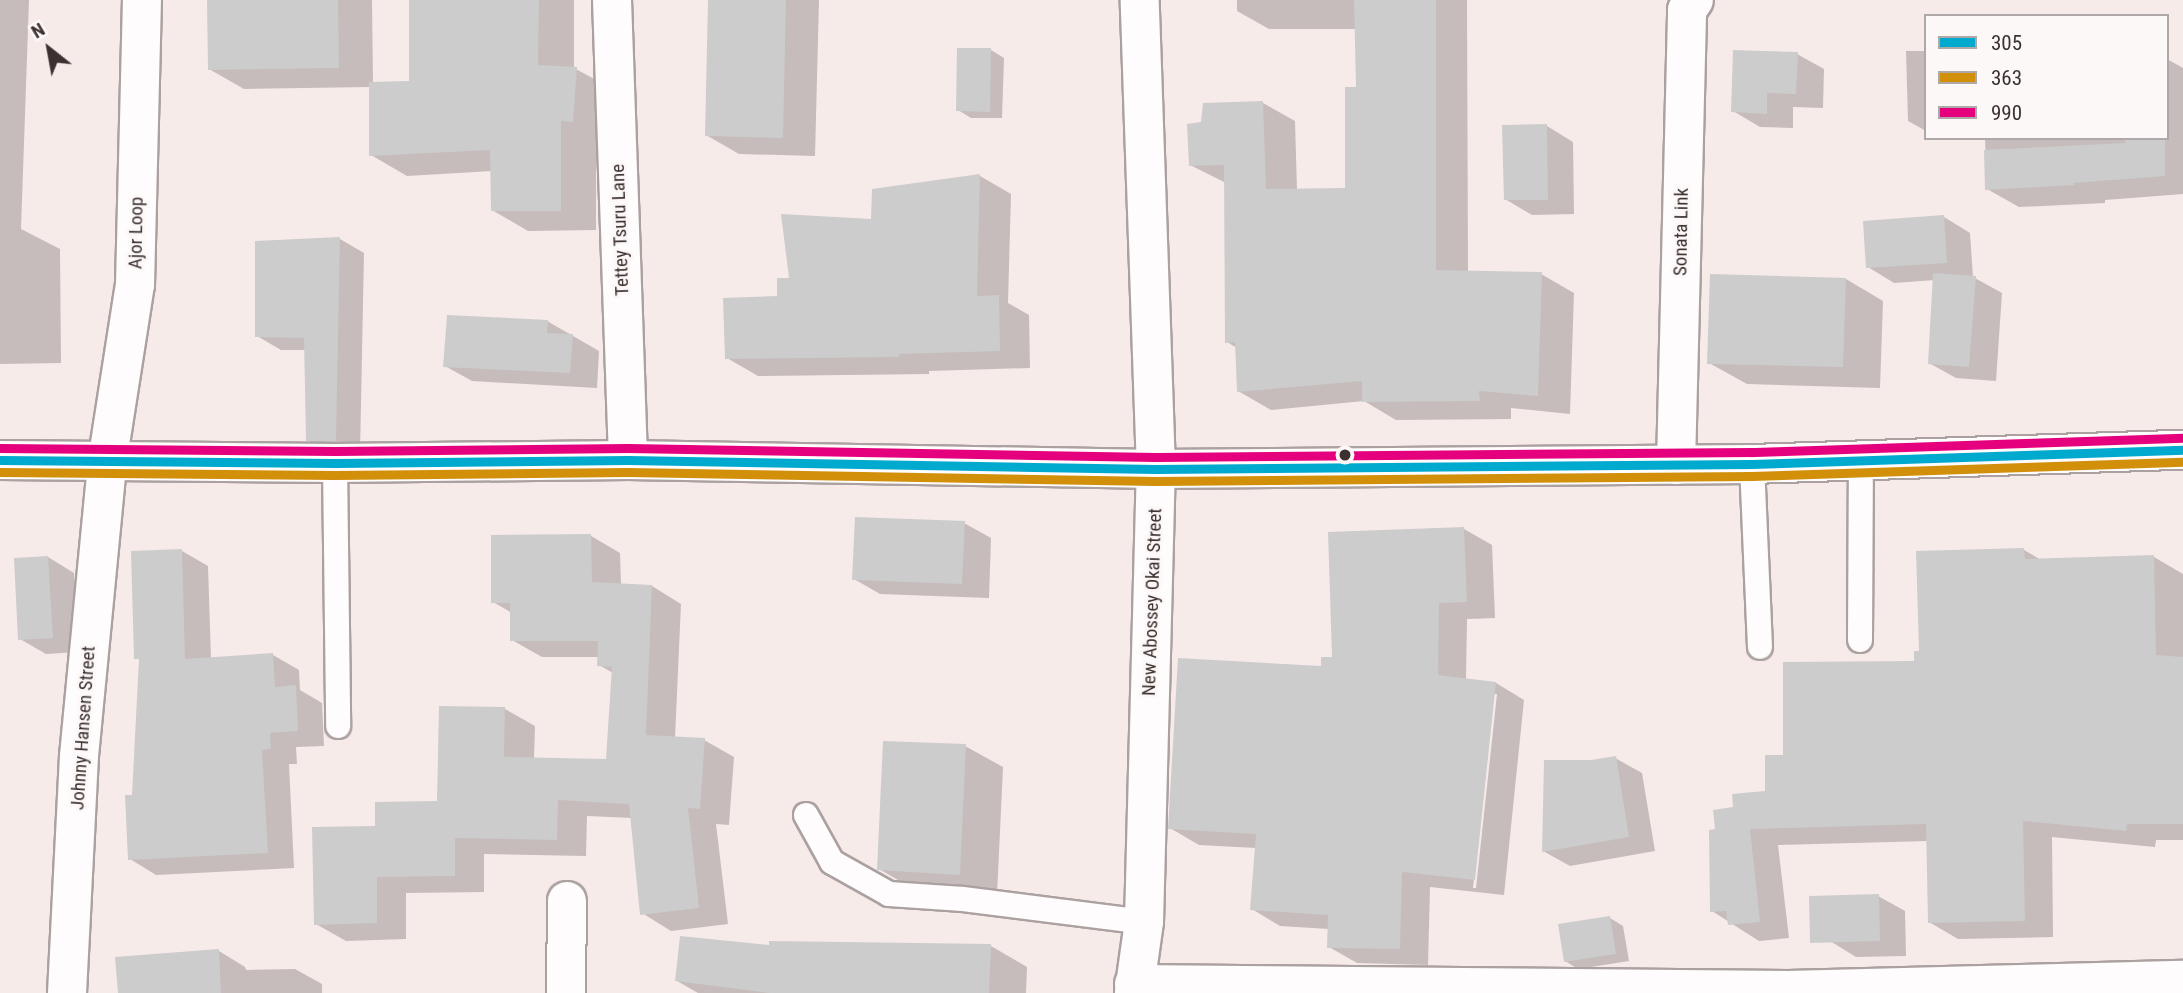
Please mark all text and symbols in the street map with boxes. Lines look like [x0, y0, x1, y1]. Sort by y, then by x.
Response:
north arrow [14, 14, 84, 84]
legend [1924, 14, 2169, 140]
text: N [27, 18, 49, 43]
text: 305 [1991, 31, 2022, 55]
text: 363 [1991, 66, 2022, 90]
text: 990 [1991, 101, 2022, 125]
street label: Tettey Tsuru Lane [606, 163, 634, 297]
street label: Sonata Link [1669, 188, 1693, 276]
street label: Ajor Loop [124, 197, 148, 269]
unlabelled marker [1338, 448, 1352, 462]
street label: New Abossey Okai Street [1137, 508, 1167, 696]
street label: Johnny Hansen Street [66, 645, 100, 811]

